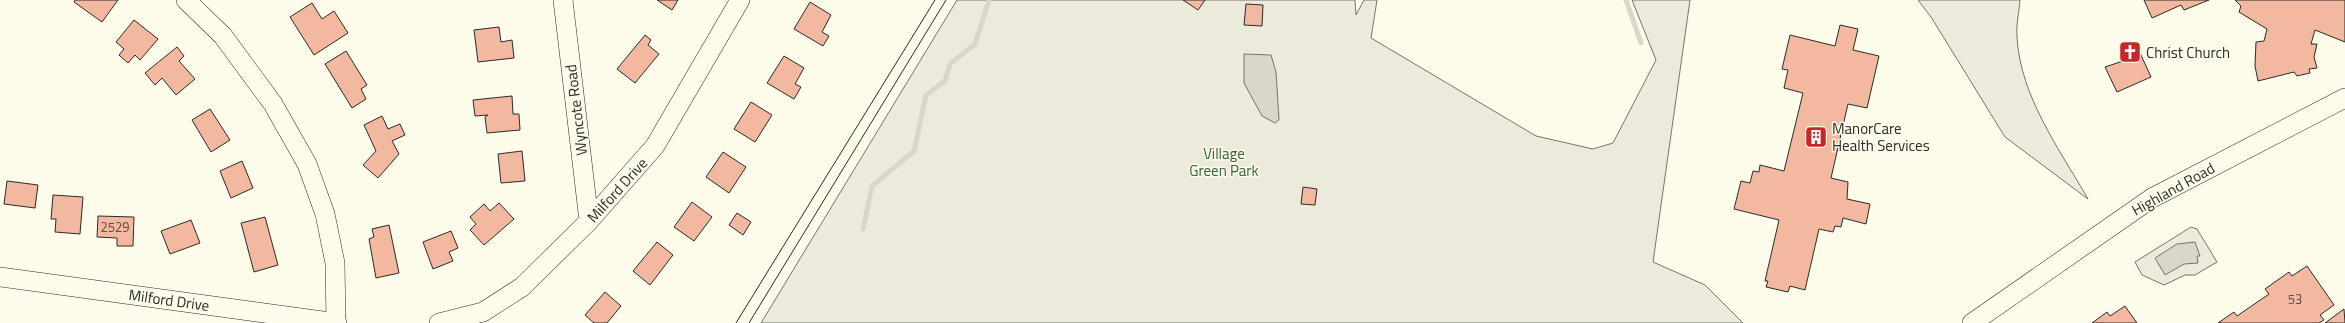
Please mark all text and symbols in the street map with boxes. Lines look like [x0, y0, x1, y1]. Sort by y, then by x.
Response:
church icon: Christ Church [2117, 39, 2143, 65]
place label: Christ Church [2146, 41, 2230, 64]
street label: Wyncote Road [559, 63, 593, 157]
place label: ManorCare Health Services [1832, 117, 1930, 157]
building icon: ManorCare Health Services [1803, 124, 1829, 150]
park label: Village Green Park [1189, 142, 1259, 182]
street label: Milford Drive [581, 152, 653, 228]
street label: Highland Road [2127, 157, 2219, 221]
house number: 2529 [100, 217, 130, 237]
street label: Milford Drive [127, 283, 211, 317]
house number: 53 [2288, 289, 2302, 309]

